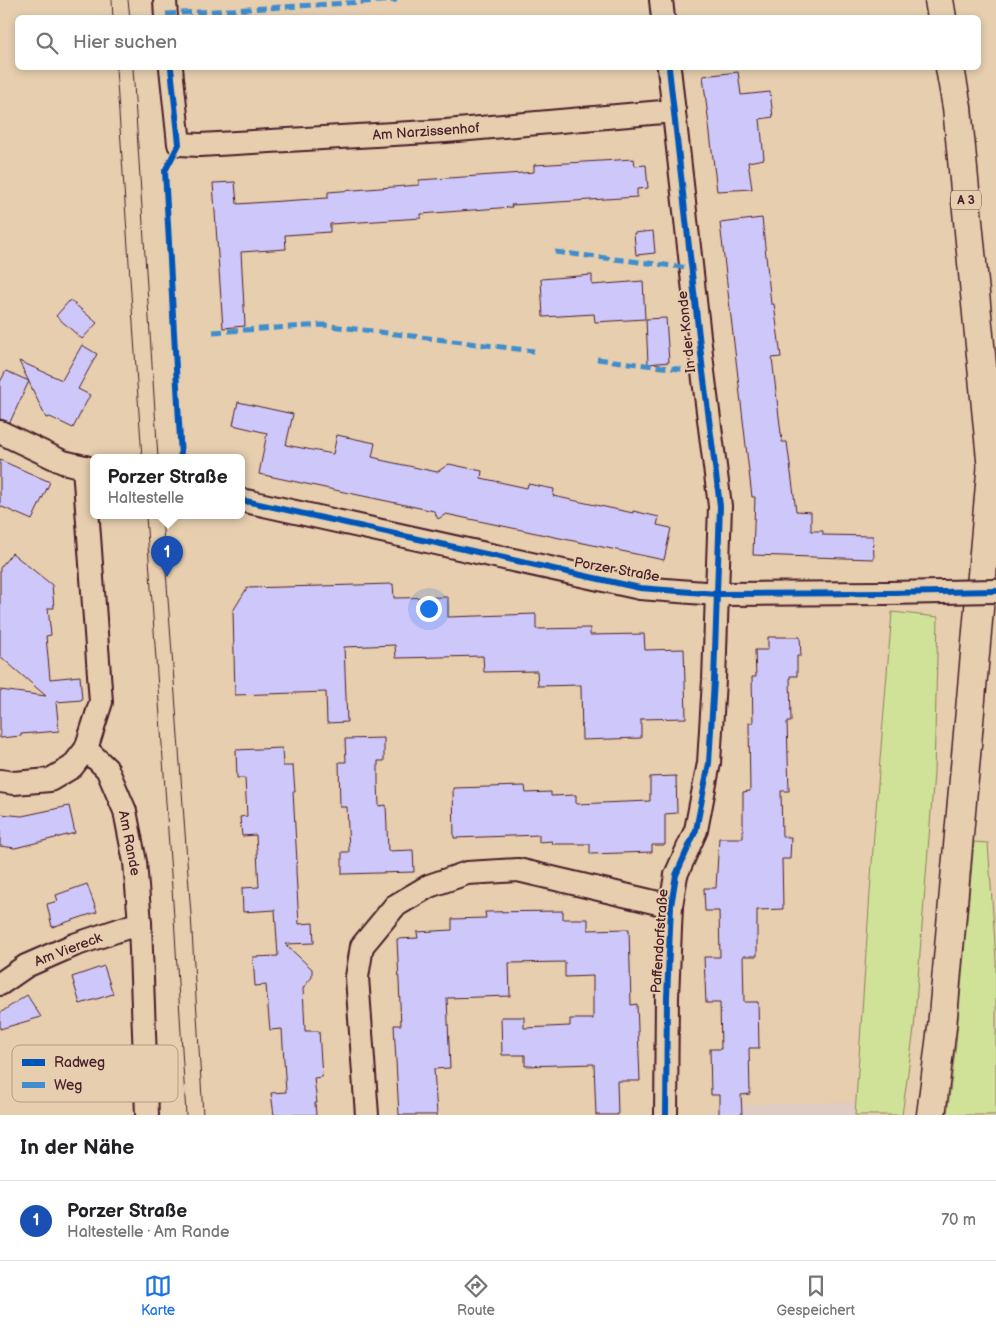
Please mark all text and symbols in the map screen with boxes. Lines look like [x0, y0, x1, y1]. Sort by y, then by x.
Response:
search box [15, 15, 981, 70]
icon: search [33, 29, 61, 57]
text: Hier suchen [73, 31, 177, 54]
street label: Am Narzissenhof [372, 119, 481, 144]
road number: A 3 [951, 190, 981, 210]
street label: In der Konde [674, 290, 699, 374]
popup [90, 454, 245, 519]
text: Porzer Straße [107, 466, 228, 489]
text: Haltestelle [107, 489, 184, 508]
pin: 1 [151, 536, 183, 577]
street label: Porzer Straße [573, 554, 661, 585]
your location [416, 596, 442, 622]
street label: Am Rande [115, 809, 144, 877]
street label: Paffendorfstraße [647, 888, 672, 994]
street label: Am Viereck [32, 929, 105, 970]
legend [12, 1045, 178, 1102]
text: Radweg [54, 1054, 105, 1071]
text: Weg [54, 1077, 82, 1094]
text: In der Nähe [20, 1135, 134, 1160]
text: Porzer Straße [67, 1200, 187, 1223]
text: 1 [33, 1211, 39, 1230]
text: 70 m [941, 1211, 976, 1230]
text: Haltestelle · Am Rande [67, 1223, 229, 1242]
tab: Karte [141, 1272, 175, 1319]
tab: Route [457, 1272, 495, 1319]
tab: Gespeichert [777, 1272, 855, 1319]

